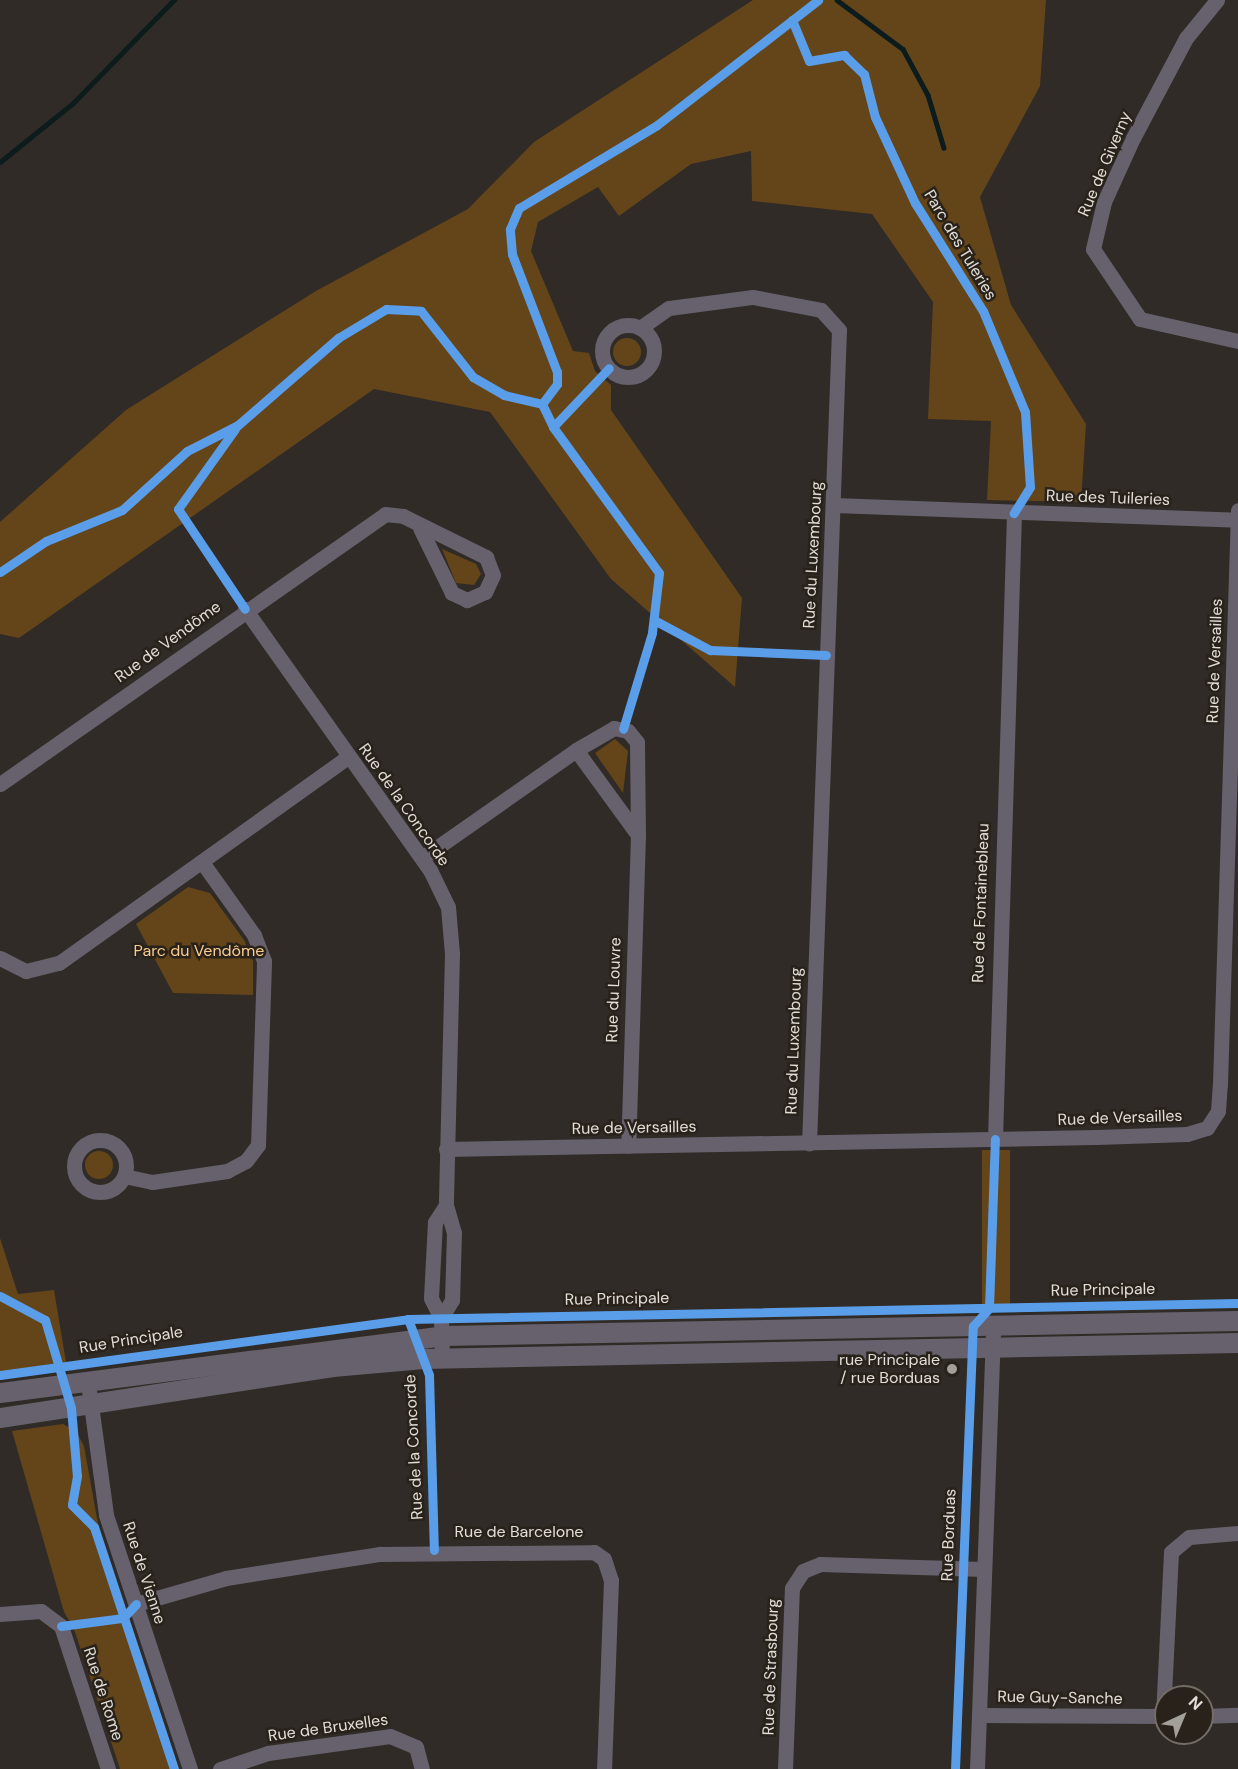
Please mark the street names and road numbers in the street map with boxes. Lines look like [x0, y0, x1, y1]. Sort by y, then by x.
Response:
street label: Rue de Giverny [1074, 109, 1136, 219]
street label: Parc des Tuleries [920, 187, 1000, 303]
street label: Rue du Luxembourg [800, 481, 826, 629]
street label: Rue des Tuileries [1046, 486, 1170, 510]
street label: Rue de Vendôme [111, 597, 225, 687]
street label: Rue de Versailles [1203, 598, 1227, 724]
street label: Rue de la Concorde [354, 740, 454, 870]
street label: Rue de Fontainebleau [969, 823, 993, 983]
street label: Rue du Louvre [603, 937, 625, 1043]
street label: Rue du Luxembourg [782, 967, 806, 1115]
street label: Rue de Versailles [1057, 1106, 1183, 1130]
street label: Rue de Versailles [571, 1117, 697, 1139]
street label: Rue Principale [1051, 1279, 1155, 1301]
street label: Rue Principale [565, 1288, 669, 1310]
street label: Rue Principale [78, 1322, 184, 1358]
street label: Rue de la Concorde [401, 1374, 427, 1520]
street label: Rue Borduas [938, 1488, 960, 1582]
street label: Rue de Vienne [118, 1519, 170, 1627]
street label: Rue de Barcelone [455, 1522, 583, 1542]
street label: Rue de Strasbourg [759, 1598, 783, 1736]
street label: Rue de Rome [79, 1645, 127, 1743]
street label: Rue Guy-Sanche [997, 1687, 1123, 1709]
street label: Rue de Bruxelles [267, 1710, 389, 1746]

